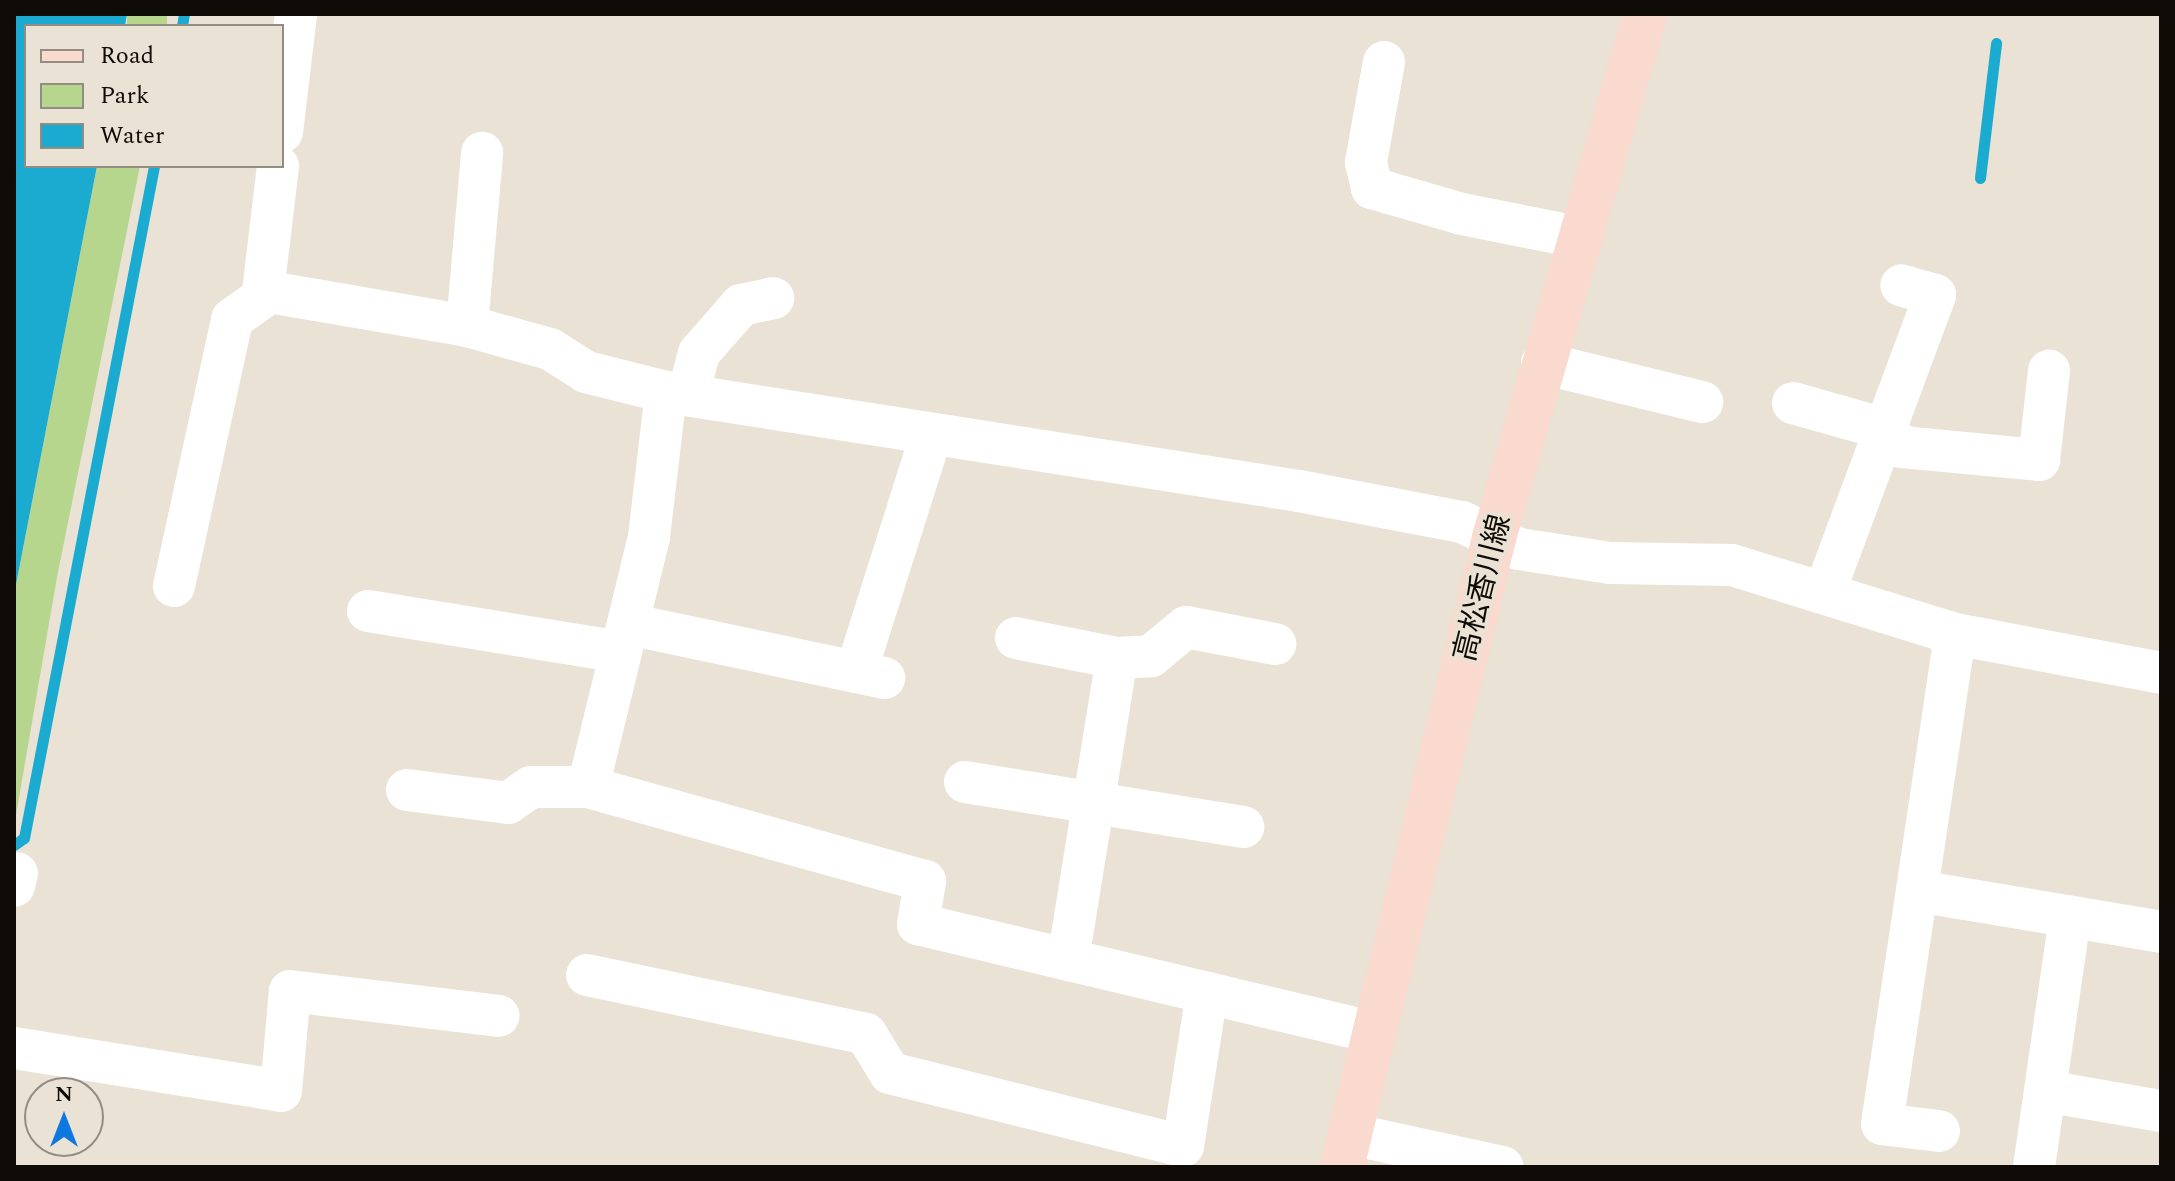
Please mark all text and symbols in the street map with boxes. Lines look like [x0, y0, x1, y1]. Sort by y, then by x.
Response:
legend [24, 24, 284, 168]
text: Road [100, 38, 154, 74]
text: Park [100, 78, 150, 114]
text: Water [100, 118, 164, 154]
street label: 高松香川線 [1447, 511, 1519, 665]
north arrow [24, 1077, 104, 1157]
text: N [55, 1078, 73, 1111]

